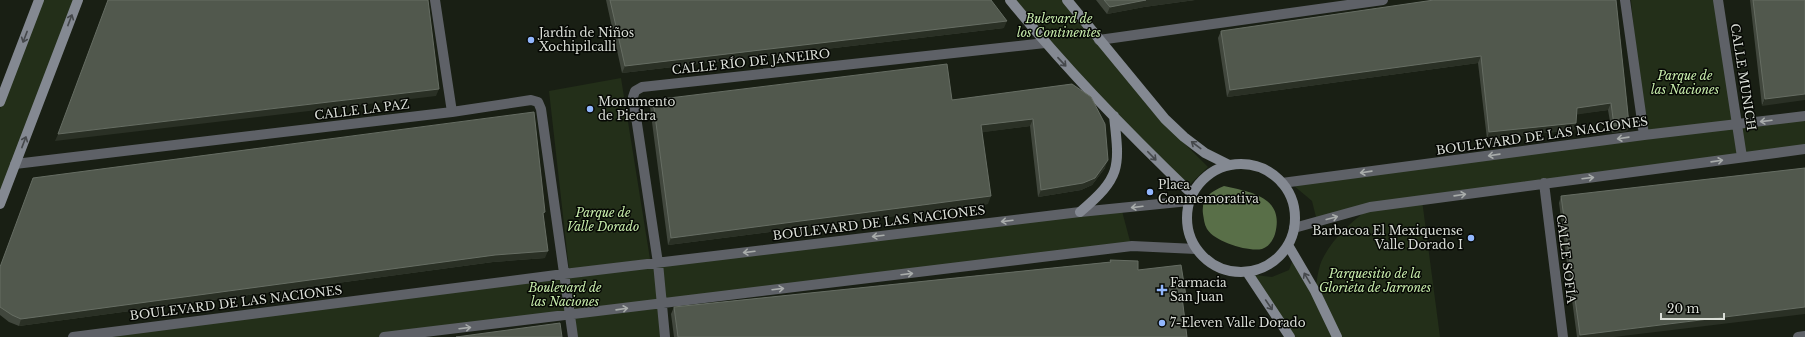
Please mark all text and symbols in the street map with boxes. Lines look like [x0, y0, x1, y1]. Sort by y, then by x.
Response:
park label: Bulevard de los Continentes [1017, 11, 1101, 40]
one-way arrow [67, 14, 75, 26]
street label: CALLE MUNICH [1728, 22, 1759, 132]
place label: Jardín de Niños Xochipilcalli [537, 25, 634, 54]
one-way arrow [20, 30, 28, 42]
marker: Jardín de Niños Xochipilcalli [526, 35, 536, 45]
street label: CALLE RÍO DE JANEIRO [671, 45, 831, 77]
one-way arrow [1058, 56, 1067, 67]
park label: Parque de las Naciones [1651, 68, 1719, 97]
place label: Monumento de Piedra [598, 94, 675, 123]
street label: CALLE LA PAZ [314, 96, 410, 123]
marker: Monumento de Piedra [585, 104, 595, 114]
street label: BOULEVARD DE LAS NACIONES [1435, 113, 1649, 158]
one-way arrow [1760, 117, 1773, 125]
one-way arrow [1617, 134, 1630, 142]
one-way arrow [20, 136, 28, 148]
one-way arrow [1190, 141, 1201, 150]
one-way arrow [1147, 151, 1157, 161]
one-way arrow [1488, 151, 1501, 159]
one-way arrow [1710, 157, 1723, 165]
one-way arrow [1360, 168, 1373, 176]
one-way arrow [1581, 174, 1594, 181]
place label: Placa Conmemorativa [1158, 177, 1259, 206]
marker: Placa Conmemorativa [1145, 187, 1155, 197]
one-way arrow [1453, 191, 1466, 199]
street label: BOULEVARD DE LAS NACIONES [772, 202, 986, 243]
one-way arrow [1131, 203, 1144, 211]
park label: Parque de Valle Dorado [567, 205, 639, 234]
one-way arrow [1325, 213, 1338, 221]
street label: CALLE SOFÍA [1554, 213, 1580, 305]
one-way arrow [1001, 217, 1014, 225]
place label: Barbacoa El Mexiquense Valle Dorado I [1312, 223, 1463, 252]
one-way arrow [872, 233, 885, 240]
marker: Barbacoa El Mexiquense Valle Dorado I [1466, 233, 1476, 243]
one-way arrow [743, 248, 756, 256]
park label: Parquesitio de la Glorieta de Jarrones [1319, 266, 1432, 295]
one-way arrow [900, 270, 913, 278]
one-way arrow [1302, 272, 1310, 284]
place label: Farmacia San Juan [1170, 275, 1227, 304]
park label: Boulevard de las Naciones [527, 280, 602, 309]
street label: BOULEVARD DE LAS NACIONES [129, 282, 343, 323]
marker: Farmacia San Juan [1157, 285, 1167, 295]
one-way arrow [771, 286, 784, 293]
scale bar [1661, 295, 1724, 321]
one-way arrow [1265, 299, 1273, 310]
text: 20 m [1667, 301, 1699, 316]
one-way arrow [615, 305, 628, 313]
place label: 7-Eleven Valle Dorado [1170, 315, 1306, 330]
marker: 7-Eleven Valle Dorado [1157, 318, 1167, 328]
one-way arrow [458, 324, 471, 332]

